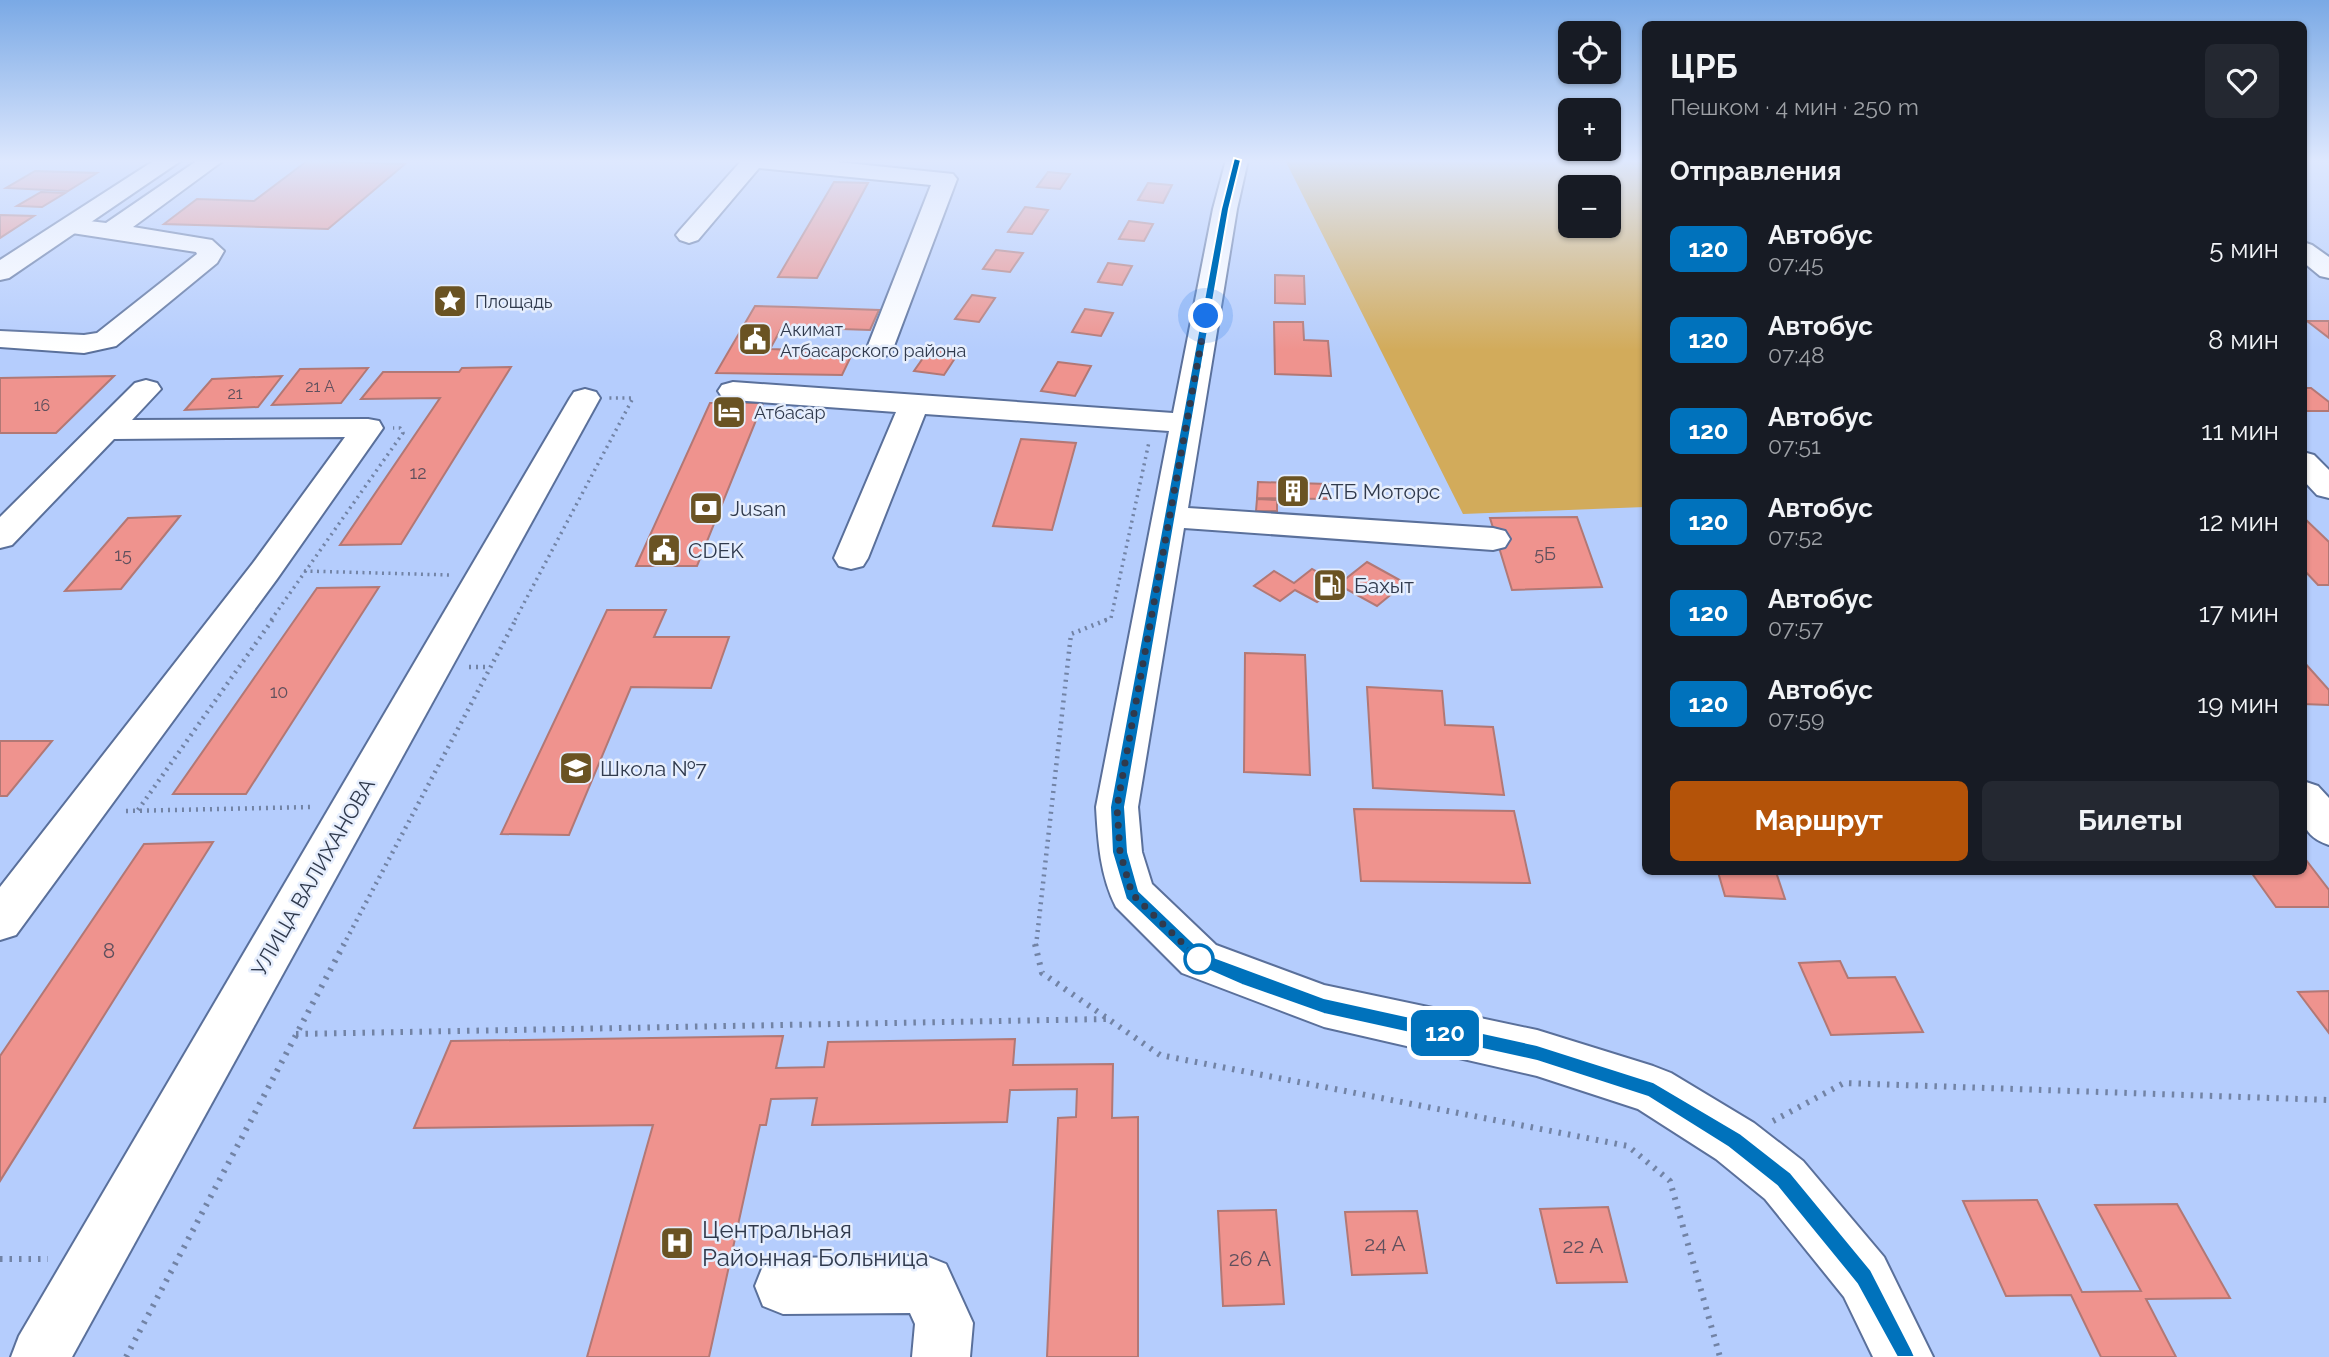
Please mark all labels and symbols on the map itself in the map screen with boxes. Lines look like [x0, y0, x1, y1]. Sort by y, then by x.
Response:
place icon: Площадь [431, 282, 469, 320]
place label: Площадь [475, 291, 553, 312]
your location [1188, 298, 1223, 333]
place label: Акимат Атбасарского района [780, 319, 966, 361]
public building icon: Акимат Атбасарского района [736, 320, 774, 358]
house number: 21 А [305, 377, 335, 396]
house number: 21 [227, 384, 243, 403]
hotel icon: Атбасар [710, 393, 748, 431]
house number: 16 [34, 396, 50, 415]
place label: Атбасар [754, 402, 826, 423]
house number: 12 [409, 462, 427, 483]
building icon: АТБ Моторс [1274, 472, 1312, 510]
place label: АТБ Моторс [1318, 479, 1440, 504]
bank icon: Jusan [687, 489, 725, 527]
place label: Jusan [730, 496, 786, 521]
public building icon: CDEK [645, 531, 683, 569]
place label: CDEK [688, 538, 744, 563]
house number: 5Б [1534, 543, 1556, 564]
house number: 15 [114, 544, 132, 565]
fuel station icon: Бахыт [1311, 566, 1349, 604]
place label: Бахыт [1354, 573, 1414, 598]
house number: 10 [270, 681, 288, 702]
school or university icon: Школа №7 [557, 749, 595, 787]
place label: Школа №7 [600, 756, 707, 781]
street label: УЛИЦА ВАЛИХАНОВА [246, 774, 380, 980]
house number: 8 [103, 938, 115, 963]
unlabelled marker [1184, 944, 1214, 974]
line badge: 120 [1405, 1010, 1485, 1056]
place label: Центральная Районная Больница [702, 1215, 929, 1272]
hospital icon: Центральная Районная Больница [658, 1224, 696, 1262]
house number: 24 А [1364, 1231, 1406, 1256]
house number: 22 А [1563, 1233, 1603, 1258]
house number: 26 А [1229, 1246, 1271, 1271]

